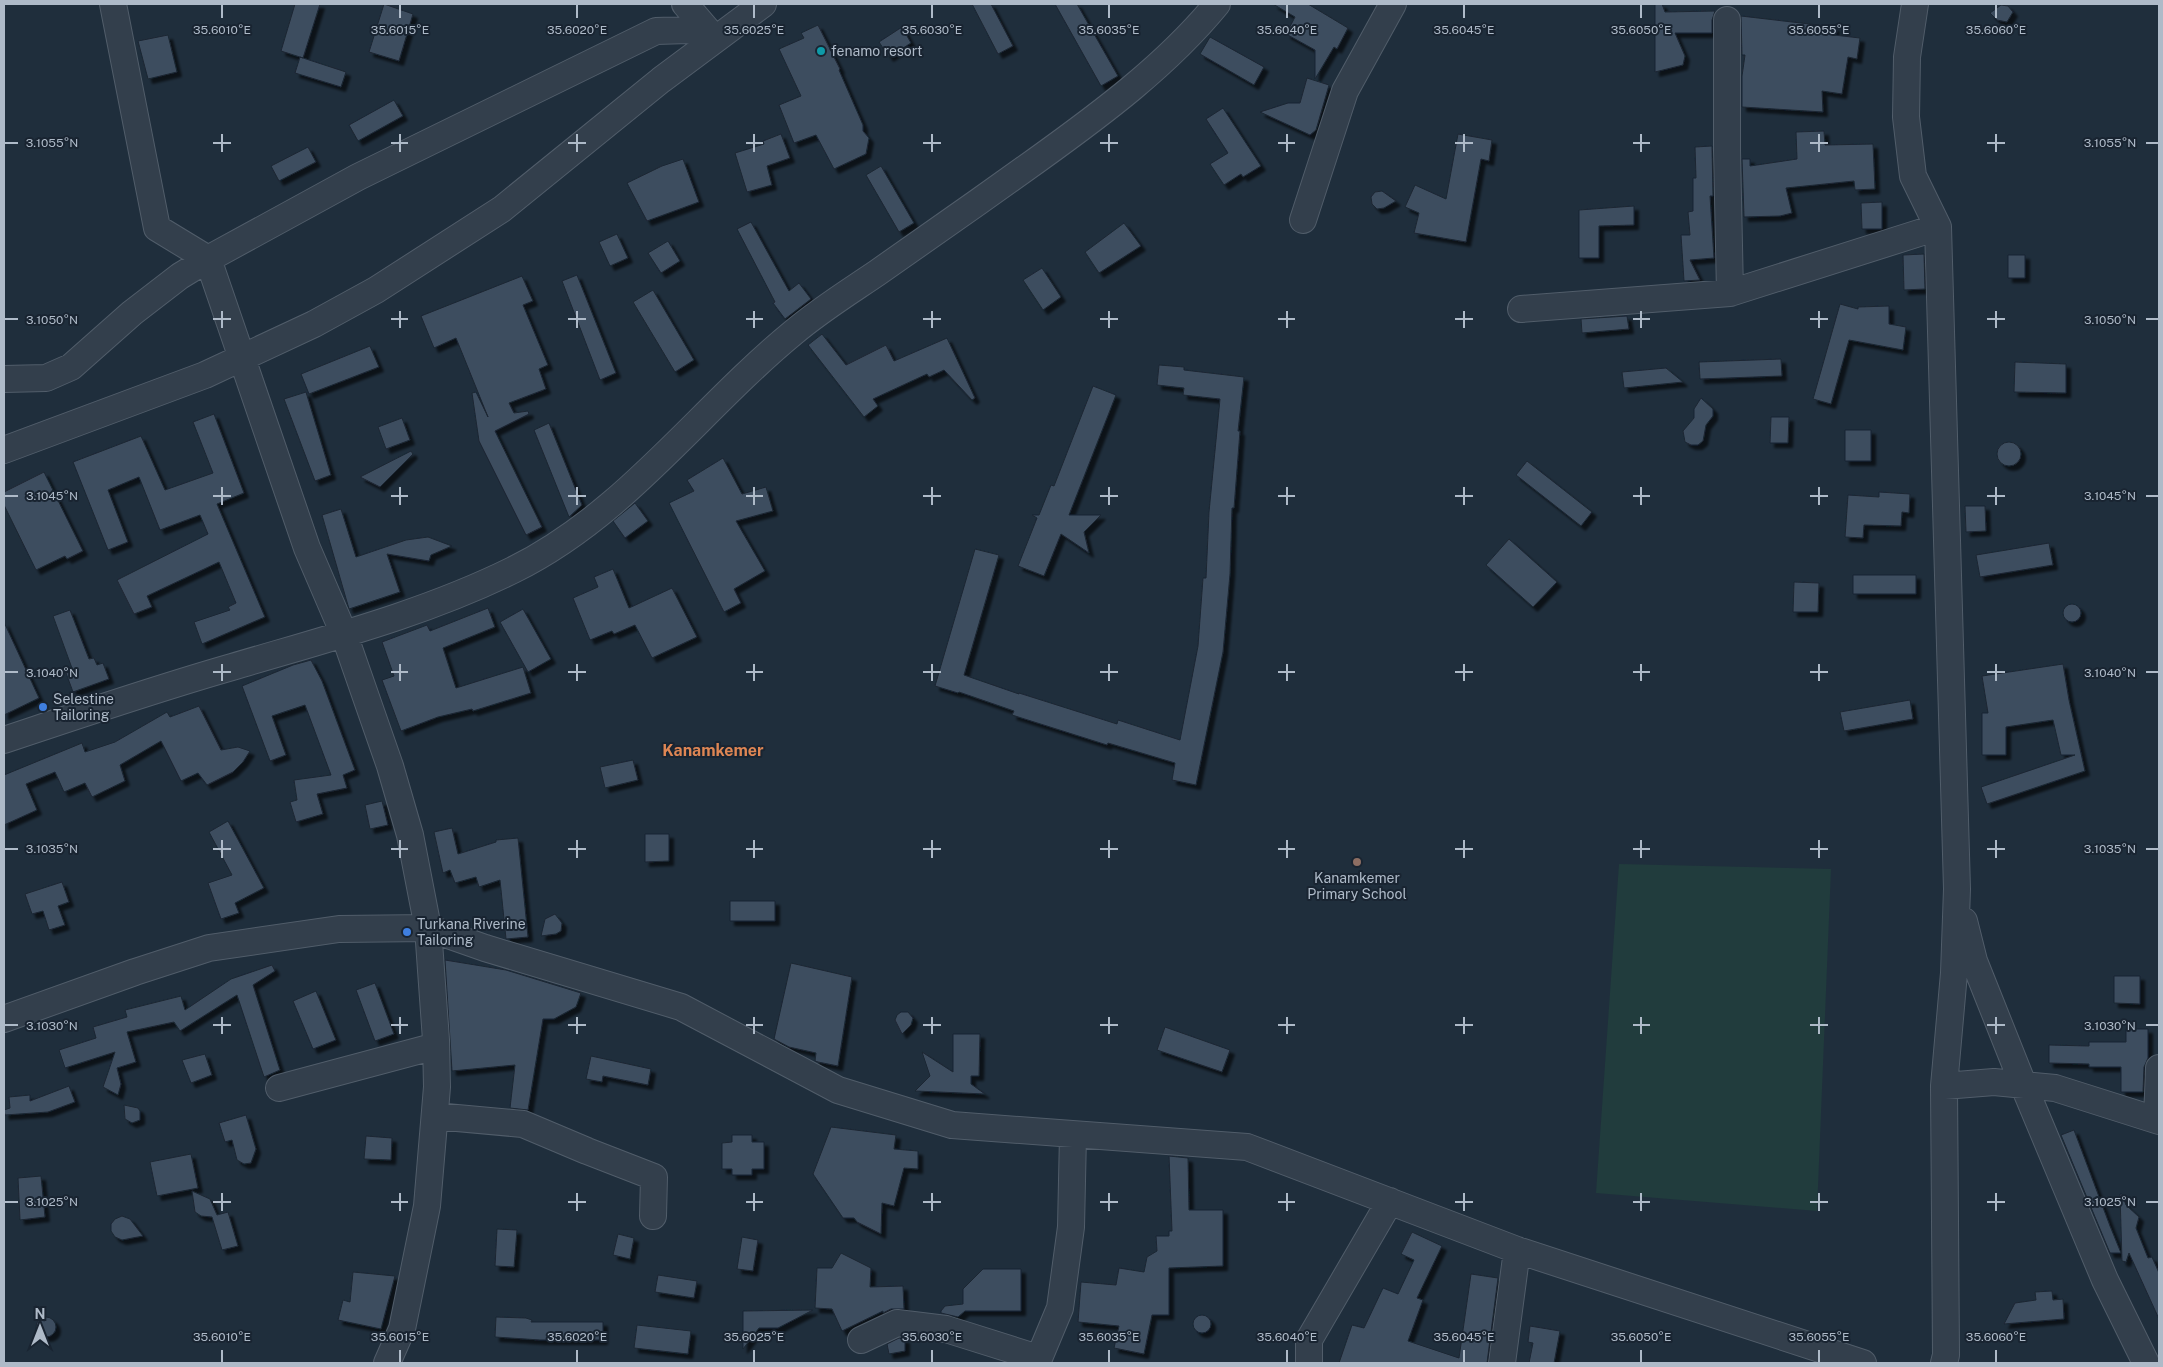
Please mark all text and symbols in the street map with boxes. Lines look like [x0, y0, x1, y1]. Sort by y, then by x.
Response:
text: 35.6010°E [193, 23, 251, 37]
text: 35.6015°E [371, 23, 429, 37]
text: 35.6020°E [547, 23, 607, 37]
text: 35.6025°E [724, 23, 784, 37]
text: 35.6030°E [902, 23, 962, 37]
text: 35.6035°E [1079, 23, 1139, 37]
text: 35.6040°E [1257, 23, 1317, 37]
text: 35.6045°E [1434, 23, 1494, 37]
text: 35.6050°E [1611, 23, 1671, 37]
text: 35.6055°E [1788, 23, 1850, 37]
text: 35.6060°E [1966, 23, 2026, 37]
place label: fenamo resort [831, 43, 922, 59]
marker: fenamo resort [815, 45, 827, 57]
text: 3.1055°N [26, 136, 78, 150]
text: 3.1055°N [2084, 136, 2136, 150]
text: 3.1050°N [26, 313, 78, 327]
text: 3.1050°N [2084, 313, 2136, 327]
text: 3.1045°N [26, 489, 78, 503]
text: 3.1045°N [2084, 489, 2136, 503]
text: 3.1040°N [26, 666, 78, 680]
text: 3.1040°N [2084, 666, 2136, 680]
place label: Selestine Tailoring [53, 691, 114, 723]
marker: Selestine Tailoring [37, 701, 49, 713]
district label: Kanamkemer [662, 741, 764, 760]
text: 3.1035°N [26, 842, 78, 856]
text: 3.1035°N [2084, 842, 2136, 856]
marker: Kanamkemer Primary School [1351, 856, 1363, 868]
place label: Kanamkemer Primary School [1307, 870, 1407, 902]
place label: Turkana Riverine Tailoring [417, 916, 526, 948]
marker: Turkana Riverine Tailoring [401, 926, 413, 938]
text: 3.1030°N [26, 1019, 78, 1033]
text: 3.1030°N [2084, 1019, 2136, 1033]
text: 3.1025°N [26, 1195, 78, 1209]
text: 3.1025°N [2084, 1195, 2136, 1209]
north arrow [15, 1302, 65, 1352]
text: N [35, 1306, 45, 1322]
text: 35.6010°E [193, 1330, 251, 1344]
text: 35.6015°E [371, 1330, 429, 1344]
text: 35.6020°E [547, 1330, 607, 1344]
text: 35.6025°E [724, 1330, 784, 1344]
text: 35.6030°E [902, 1330, 962, 1344]
text: 35.6035°E [1079, 1330, 1139, 1344]
text: 35.6040°E [1257, 1330, 1317, 1344]
text: 35.6045°E [1434, 1330, 1494, 1344]
text: 35.6050°E [1611, 1330, 1671, 1344]
text: 35.6055°E [1788, 1330, 1850, 1344]
text: 35.6060°E [1966, 1330, 2026, 1344]

